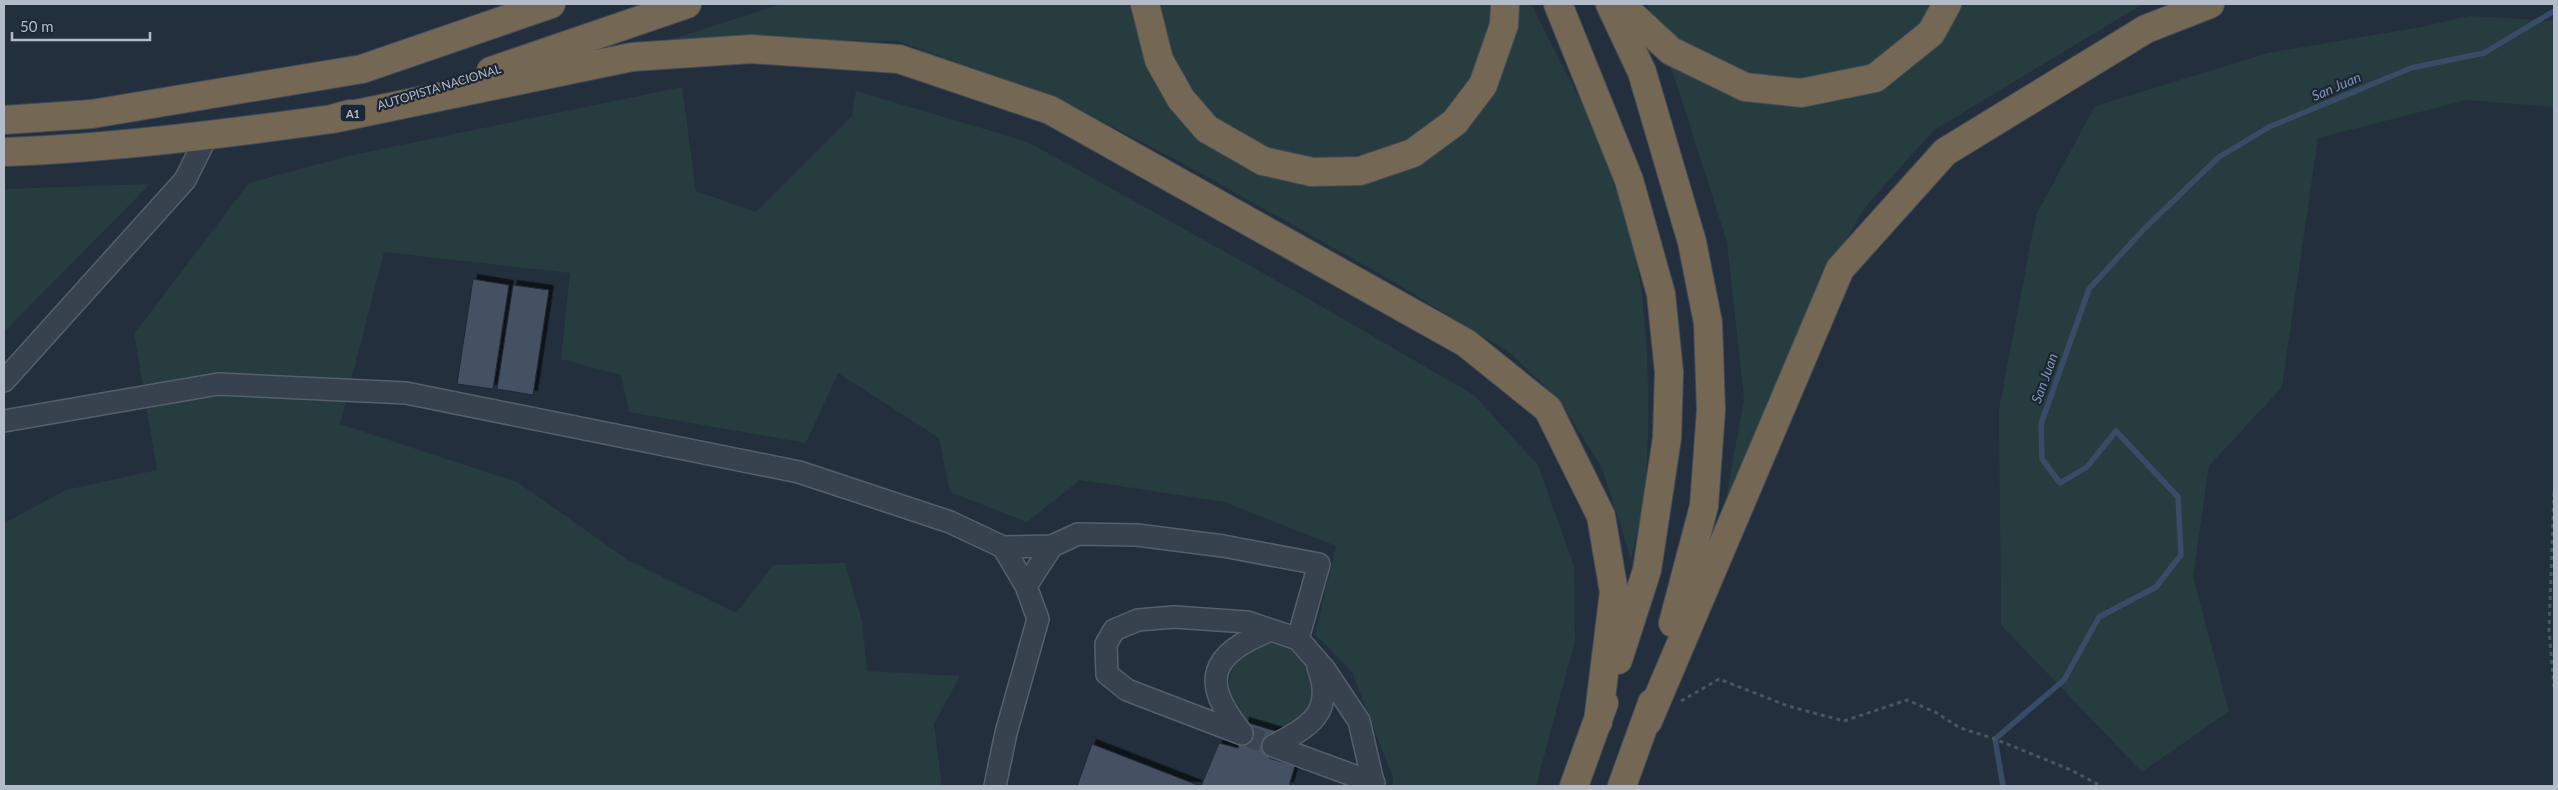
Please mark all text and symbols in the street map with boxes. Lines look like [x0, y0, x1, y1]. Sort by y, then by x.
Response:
scale bar [12, 10, 150, 42]
text: 50 m [20, 17, 54, 35]
street label: AUTOPISTA NACIONAL [375, 61, 503, 113]
water label: San Juan [2309, 68, 2363, 104]
road number: A1 [340, 105, 366, 122]
water label: San Juan [2027, 351, 2061, 405]

